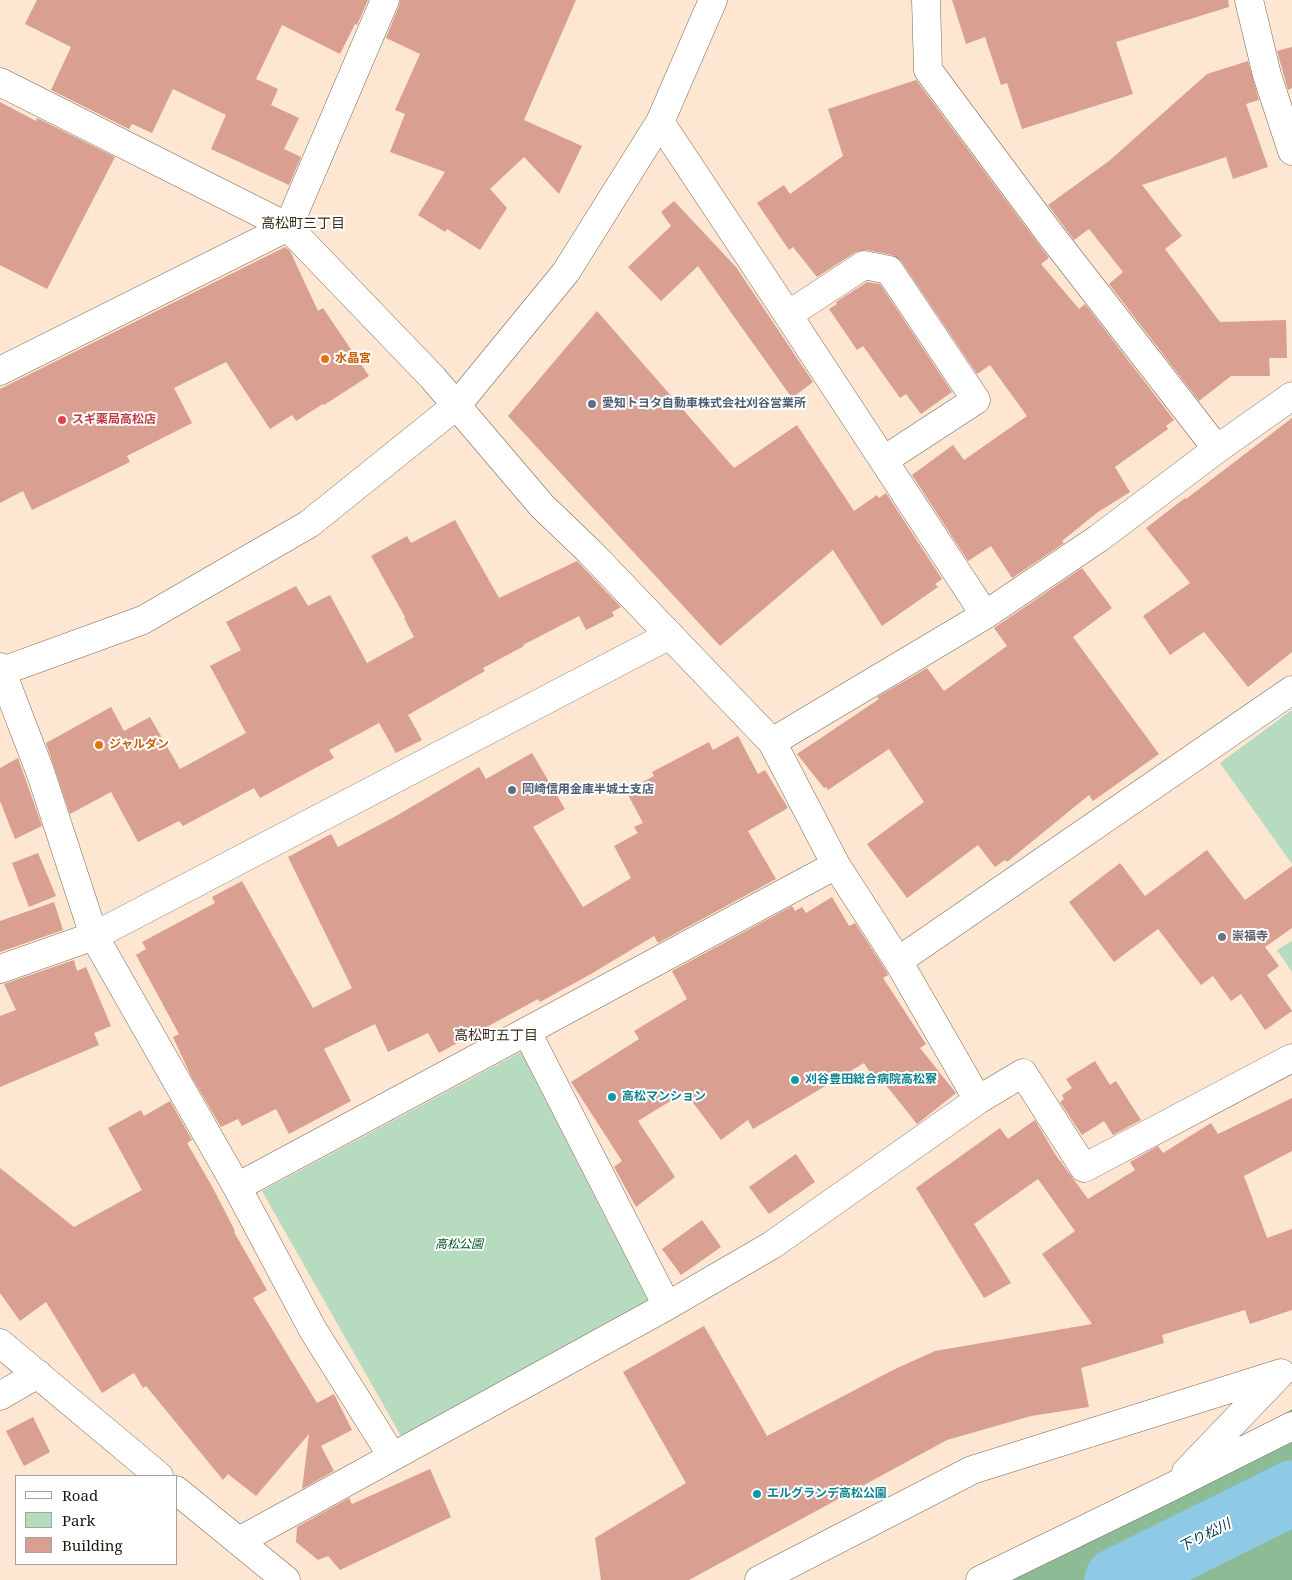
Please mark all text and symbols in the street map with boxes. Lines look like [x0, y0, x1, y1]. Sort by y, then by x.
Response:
district label: 高松町三丁目 [261, 216, 345, 232]
place label: 水晶宮 [335, 352, 371, 366]
marker: 水晶宮 [319, 353, 331, 365]
place label: 愛知トヨタ自動車株式会社刈谷営業所 [602, 397, 806, 411]
marker: 愛知トヨタ自動車株式会社刈谷営業所 [586, 398, 598, 410]
place label: スギ薬局高松店 [72, 413, 156, 427]
marker: スギ薬局高松店 [56, 414, 68, 426]
place label: ジャルダン [109, 738, 169, 752]
marker: ジャルダン [93, 739, 105, 751]
place label: 岡崎信用金庫半城土支店 [522, 783, 654, 797]
marker: 岡崎信用金庫半城土支店 [506, 784, 518, 796]
place label: 崇福寺 [1232, 930, 1268, 944]
marker: 崇福寺 [1216, 931, 1228, 943]
district label: 高松町五丁目 [454, 1028, 538, 1044]
place label: 刈谷豊田総合病院高松寮 [805, 1073, 937, 1087]
marker: 刈谷豊田総合病院高松寮 [789, 1074, 801, 1086]
place label: 高松マンション [622, 1090, 706, 1104]
marker: 高松マンション [606, 1091, 618, 1103]
park label: 高松公園 [435, 1238, 483, 1252]
legend [15, 1475, 178, 1565]
text: Road [62, 1485, 98, 1505]
place label: エルグランデ高松公園 [767, 1487, 887, 1501]
marker: エルグランデ高松公園 [751, 1488, 763, 1500]
text: Park [62, 1510, 95, 1530]
water label: 下り松川 [1176, 1516, 1234, 1556]
text: Building [62, 1535, 123, 1555]

